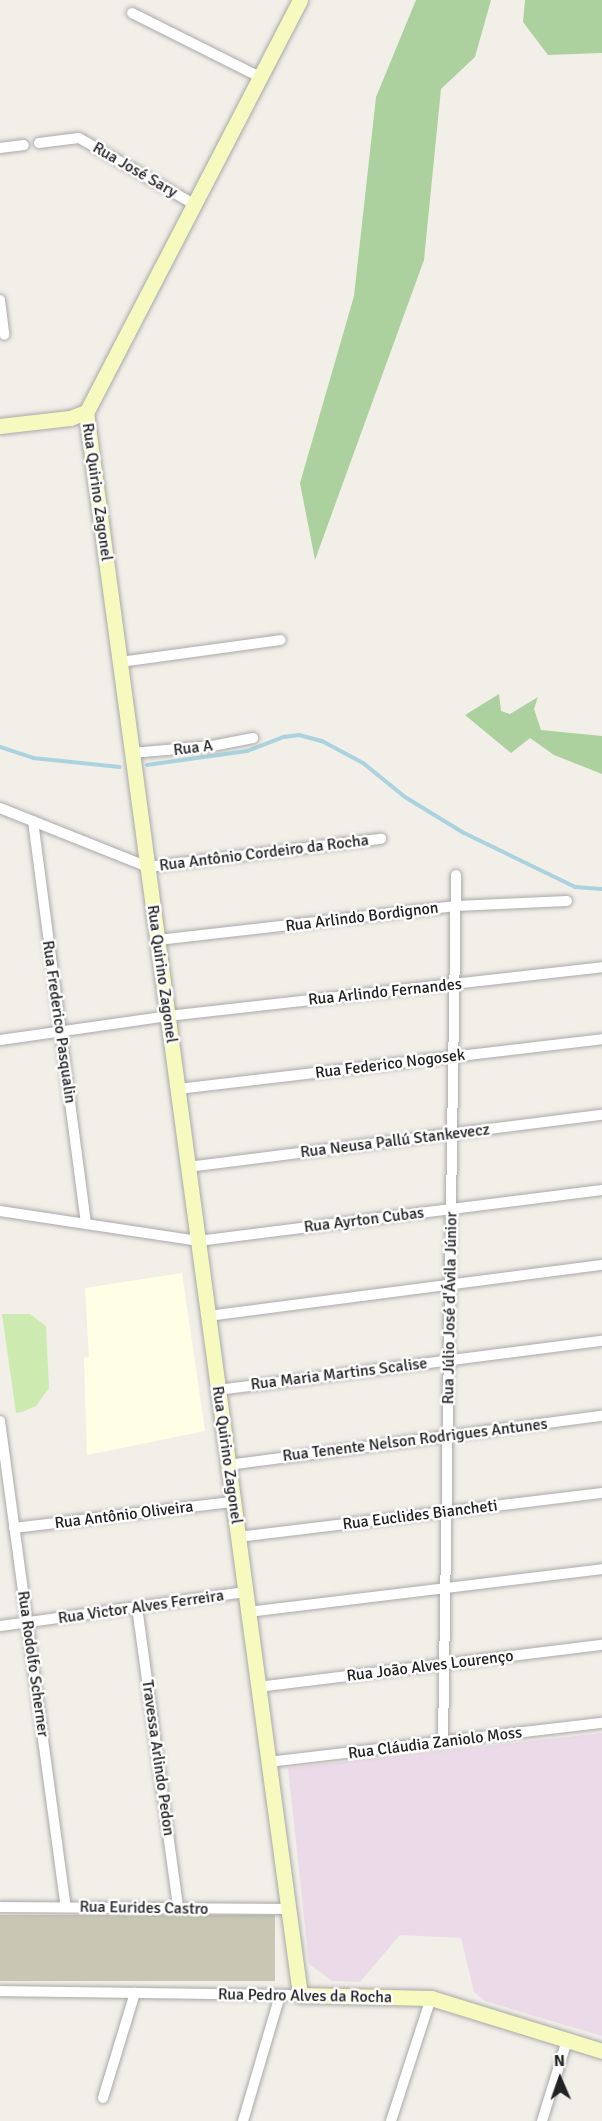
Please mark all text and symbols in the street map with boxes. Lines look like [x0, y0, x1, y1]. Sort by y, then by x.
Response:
street label: Rua José Sary [89, 138, 181, 202]
street label: Rua Quirino Zagonel [78, 422, 116, 562]
street label: Rua A [172, 736, 214, 760]
street label: Rua Antônio Cordeiro da Rocha [158, 831, 370, 875]
street label: Rua Arlindo Bordignon [284, 898, 440, 936]
street label: Rua Quirino Zagonel [143, 904, 181, 1044]
street label: Rua Frederico Pasqualin [38, 939, 80, 1105]
street label: Rua Arlindo Fernandes [307, 974, 463, 1010]
street label: Rua Federico Nogosek [314, 1045, 466, 1083]
street label: Rua Neusa Pallú Stankevecz [299, 1120, 491, 1162]
street label: Rua Ayrton Cubas [303, 1203, 425, 1237]
street label: Rua Júlio José d'Ávila Júnior [439, 1212, 461, 1404]
street label: Rua Maria Martins Scalise [250, 1354, 428, 1394]
street label: Rua Quirino Zagonel [208, 1385, 246, 1525]
street label: Rua Tenente Nelson Rodrigues Antunes [281, 1414, 549, 1466]
street label: Rua Euclides Biancheti [341, 1496, 499, 1534]
street label: Rua Antônio Oliveira [54, 1497, 194, 1533]
street label: Rua Victor Alves Ferreira [57, 1586, 225, 1628]
street label: Rua Rodolfo Scherner [13, 1590, 53, 1738]
street label: Rua João Alves Lourenço [346, 1646, 514, 1686]
street label: Travessa Arlindo Pedon [138, 1679, 178, 1837]
street label: Rua Cláudia Zaniolo Moss [347, 1723, 523, 1763]
street label: Rua Eurides Castro [79, 1897, 209, 1919]
street label: Rua Pedro Alves da Rocha [218, 1985, 392, 2007]
north arrow [530, 2049, 590, 2109]
text: N [553, 2051, 565, 2071]

